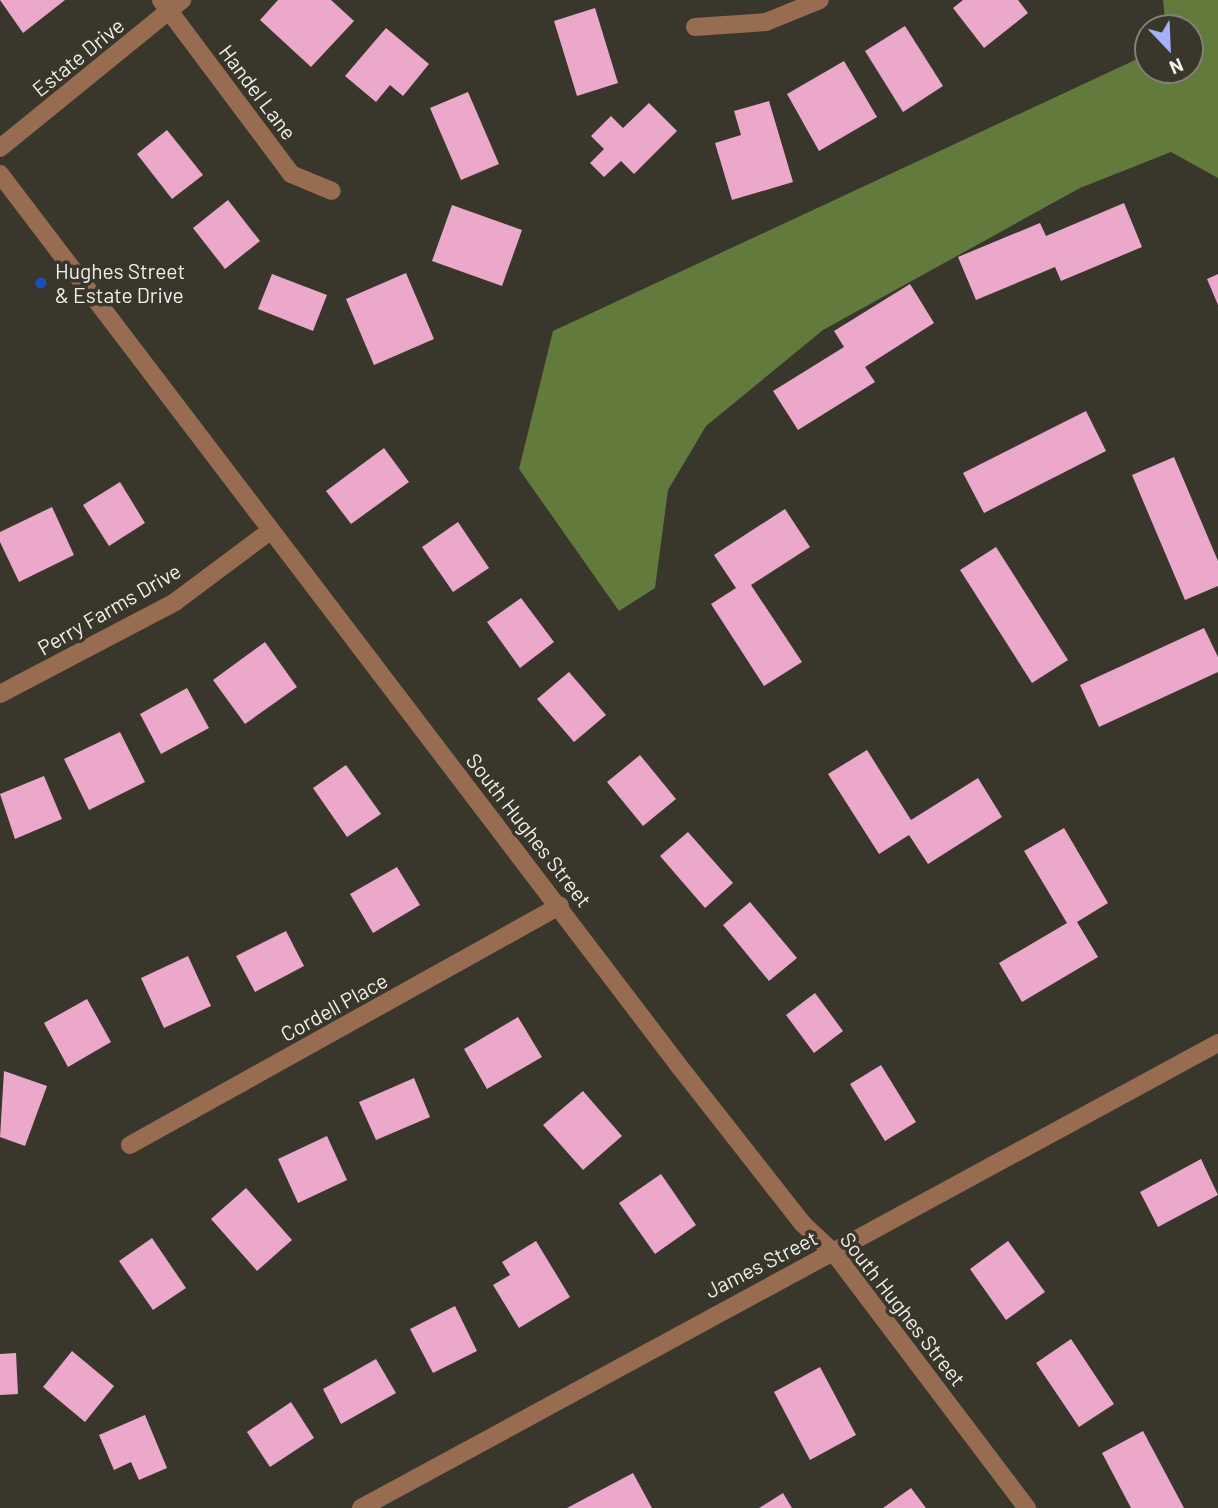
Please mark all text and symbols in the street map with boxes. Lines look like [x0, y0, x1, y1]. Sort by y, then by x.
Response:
street label: Estate Drive [27, 12, 129, 102]
north arrow [1134, 14, 1204, 84]
street label: Handel Lane [214, 40, 302, 144]
text: N [1166, 54, 1187, 80]
place label: Hughes Street & Estate Drive [55, 258, 185, 308]
marker: Hughes Street & Estate Drive [33, 275, 49, 291]
street label: Perry Farms Drive [33, 558, 185, 660]
street label: South Hughes Street [461, 748, 597, 912]
street label: Cordell Place [276, 967, 392, 1047]
street label: James Street [701, 1225, 821, 1303]
street label: South Hughes Street [835, 1227, 971, 1391]

